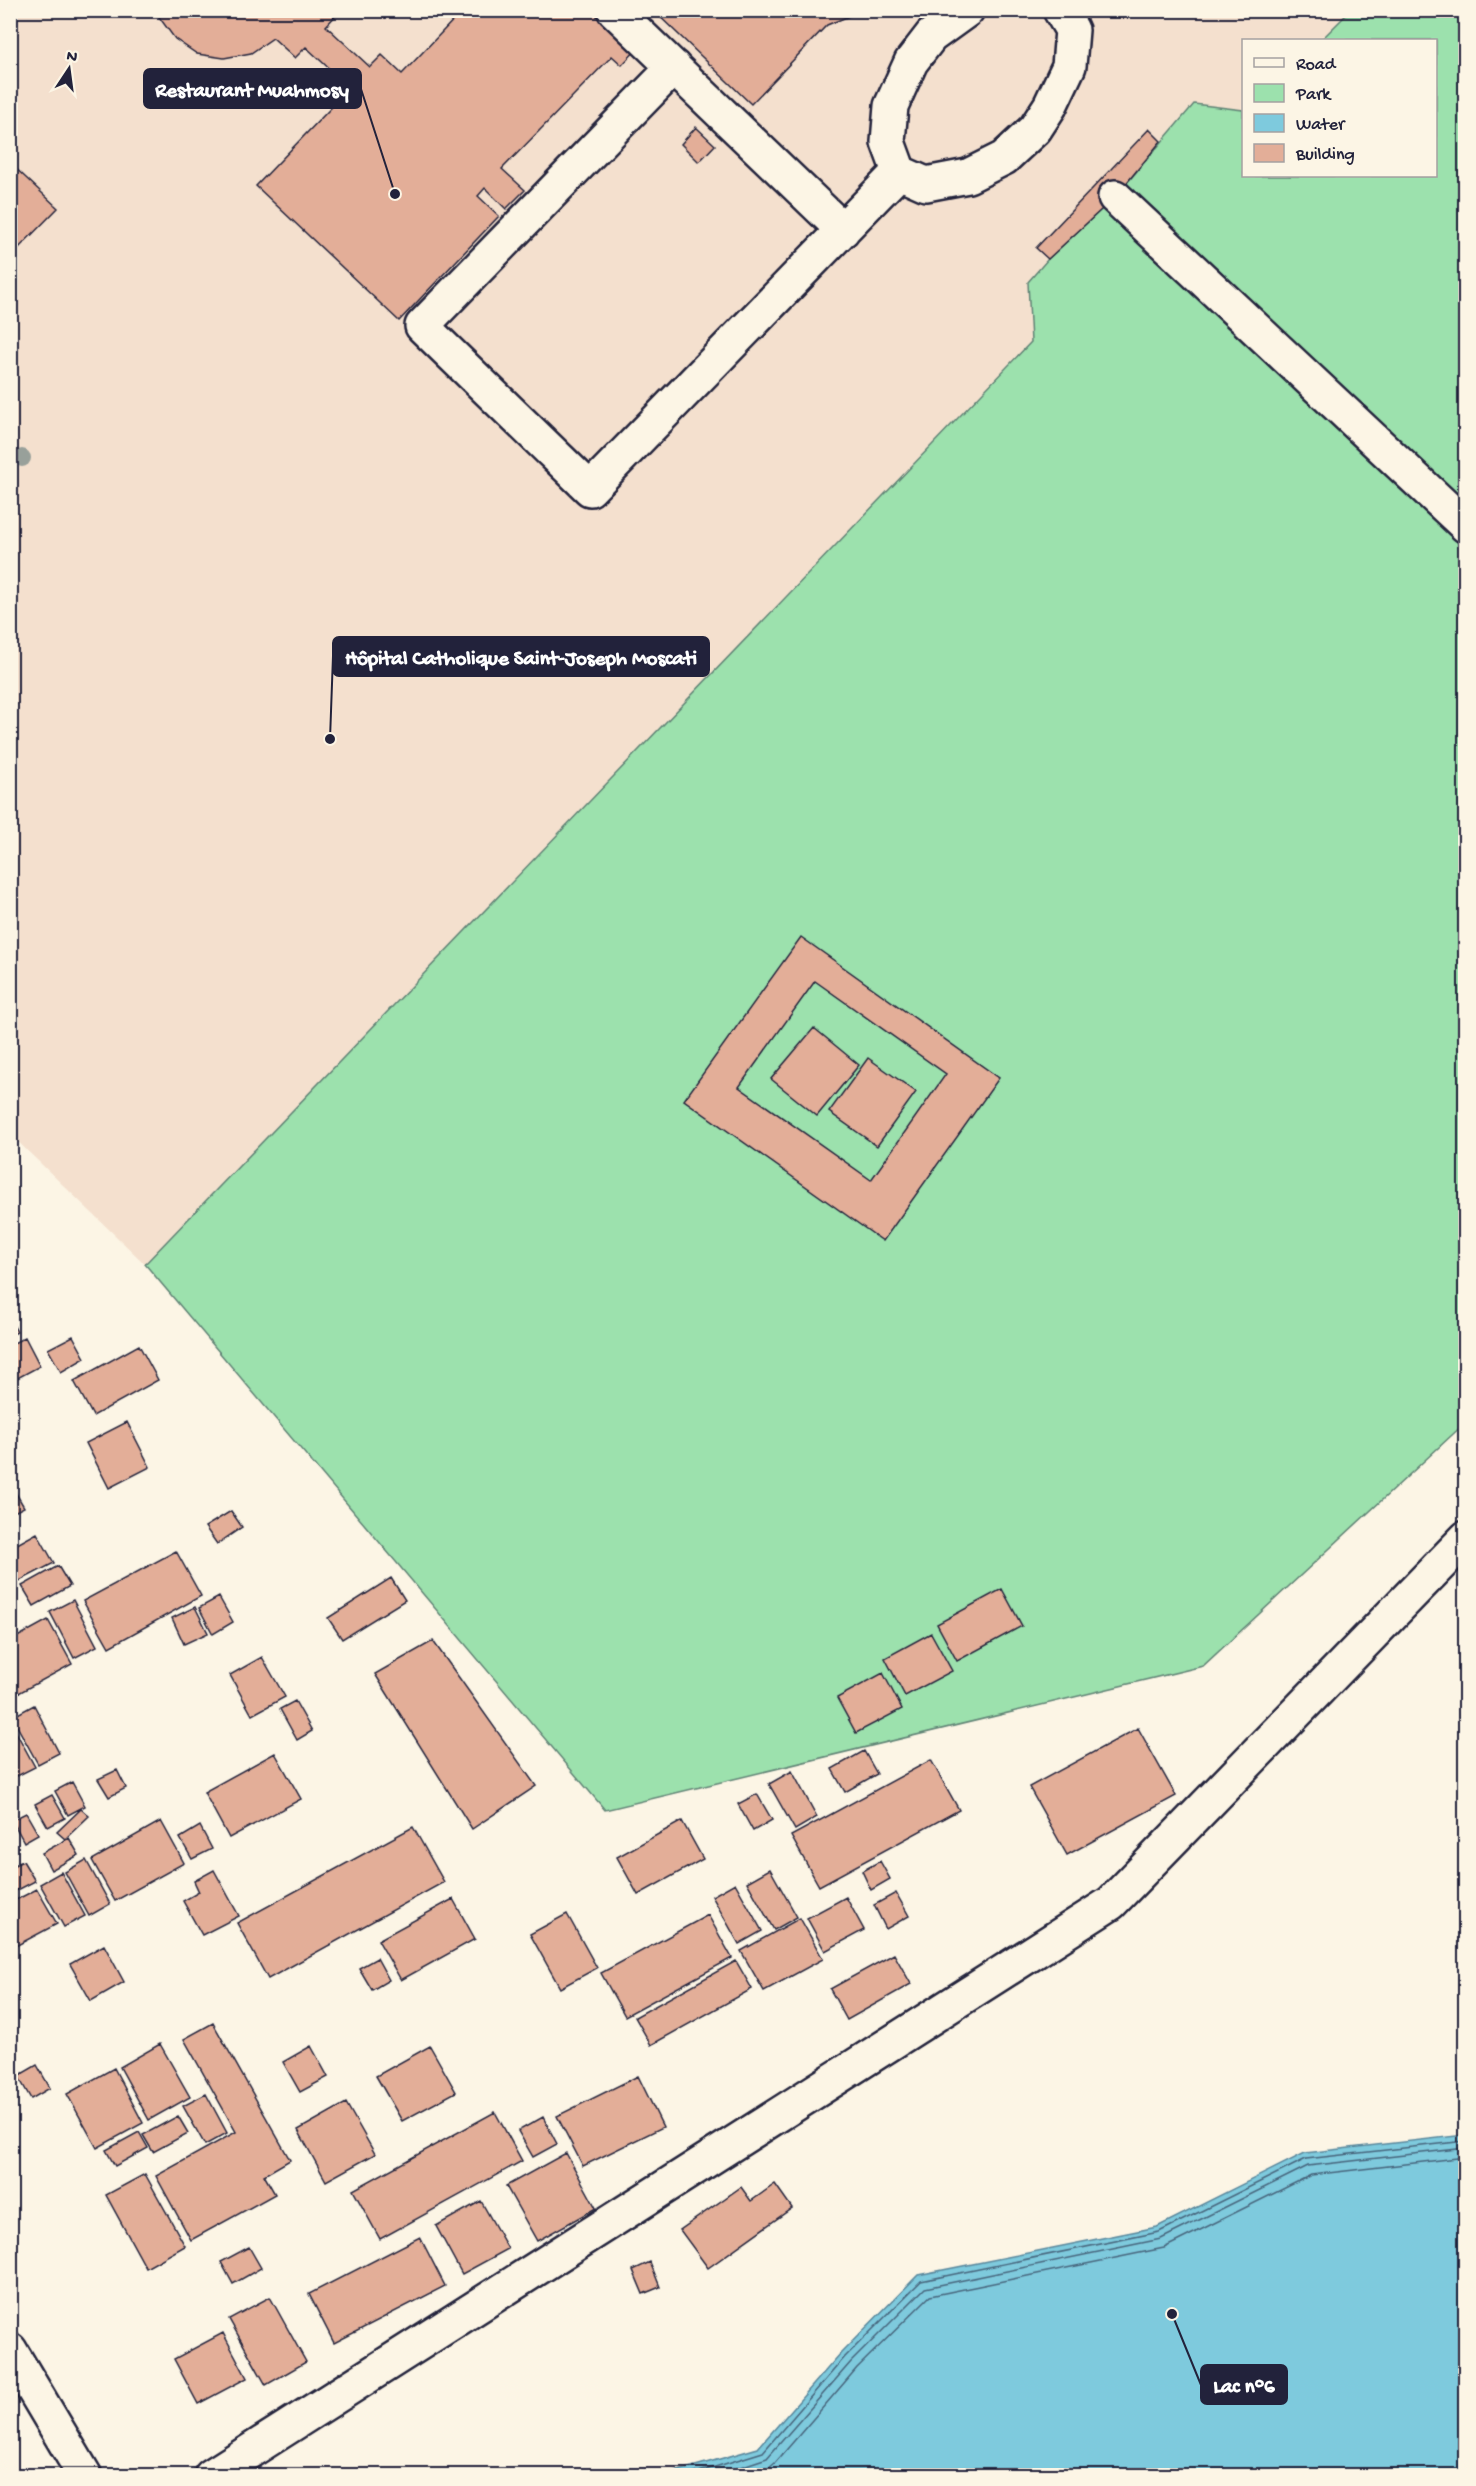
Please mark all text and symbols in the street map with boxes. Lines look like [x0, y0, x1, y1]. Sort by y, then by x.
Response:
north arrow [39, 39, 99, 99]
legend [1242, 39, 1437, 177]
text: N [64, 47, 79, 68]
text: Road [1296, 55, 1337, 76]
callout: Restaurant Muahmosy [144, 69, 361, 108]
text: Restaurant Muahmosy [154, 80, 349, 105]
text: Park [1295, 85, 1332, 106]
text: Water [1296, 115, 1346, 136]
text: Building [1295, 145, 1355, 166]
callout: Hôpital Catholique Saint-Joseph Moscati [333, 637, 709, 676]
text: Hôpital Catholique Saint-Joseph Moscati [345, 648, 697, 673]
callout: Lac n°6 [1201, 2365, 1287, 2404]
text: Lac n°6 [1213, 2376, 1276, 2401]

